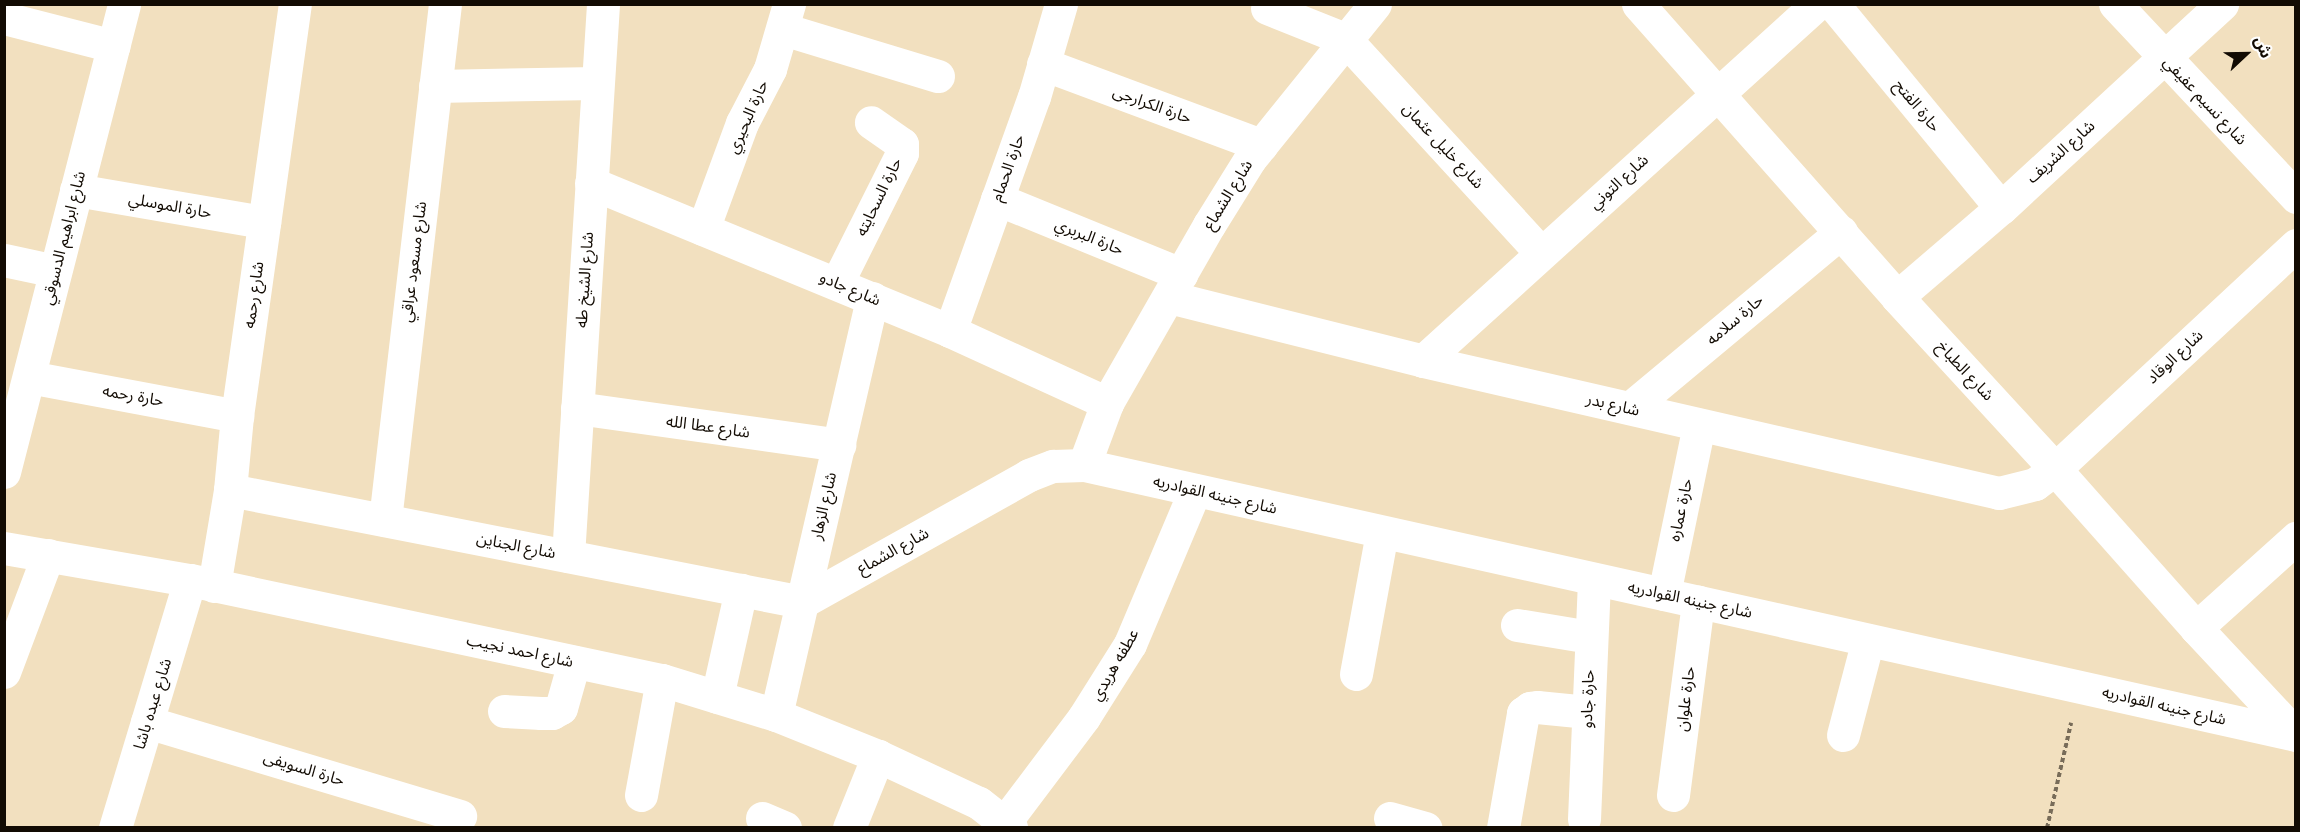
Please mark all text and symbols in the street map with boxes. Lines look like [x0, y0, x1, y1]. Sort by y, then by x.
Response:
north arrow [2216, 24, 2276, 84]
text: ش [2249, 33, 2277, 61]
street label: شارع نسيم عفيفي [2159, 53, 2251, 149]
street label: حارة الفتح [1890, 76, 1944, 136]
street label: حارة البحيري [723, 77, 773, 157]
street label: حارة الكرارجى [1110, 82, 1194, 128]
street label: شارع خليل عثمان [1398, 99, 1488, 193]
street label: شارع الشريف [2023, 116, 2099, 188]
street label: حارة الحمام [987, 132, 1029, 204]
street label: شارع التوني [1585, 150, 1653, 214]
street label: حارة السحايته [852, 155, 906, 239]
street label: شارع الشماع [1199, 156, 1257, 234]
street label: شارع ابراهيم الدسوقي [38, 169, 90, 307]
street label: حارة الموسلي [127, 189, 213, 223]
street label: شارع مسعود عراقي [397, 200, 431, 324]
street label: حارة البربري [1052, 215, 1126, 259]
street label: شارع الشيخ طه [572, 231, 598, 329]
street label: شارع رحمه [240, 260, 268, 330]
street label: شارع جادو [817, 268, 883, 310]
street label: حارة سلامه [1703, 291, 1767, 349]
street label: شارع الوقاد [2143, 326, 2207, 388]
street label: شارع الطباخ [1932, 337, 1998, 405]
street label: حارة رحمه [101, 381, 165, 411]
street label: شارع بدر [1584, 390, 1642, 420]
street label: شارع عطا الله [665, 412, 751, 442]
street label: شارع الزهار [807, 470, 841, 542]
street label: شارع جنينه القوادريه [1151, 471, 1279, 519]
street label: حارة عماره [1665, 477, 1697, 543]
street label: شارع الشماع [854, 523, 932, 579]
street label: شارع الجناين [475, 529, 557, 563]
street label: شارع جنينه القوادريه [1626, 577, 1754, 623]
street label: عطفه هريدي [1087, 626, 1143, 704]
street label: شارع احمد نجيب [465, 630, 575, 672]
street label: شارع عبده باشا [130, 656, 176, 752]
street label: حارة علوان [1672, 665, 1700, 733]
street label: حارة جادو [1577, 669, 1599, 729]
street label: شارع جنينه القوادريه [2100, 682, 2228, 730]
street label: حارة السويفى [261, 748, 347, 790]

